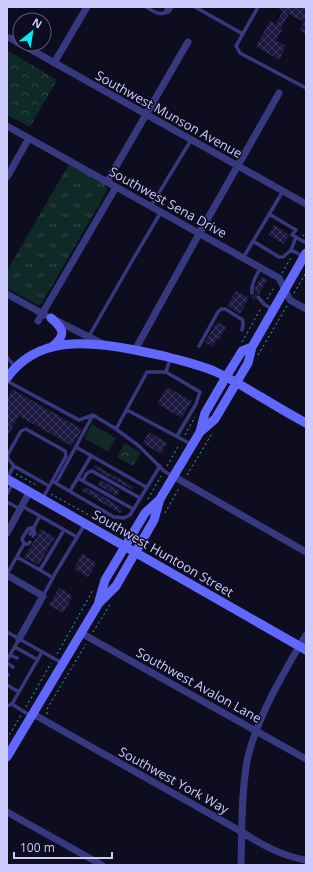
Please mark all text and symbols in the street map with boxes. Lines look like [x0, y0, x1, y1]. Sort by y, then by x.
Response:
north arrow [12, 12, 52, 52]
text: N [30, 14, 45, 32]
street label: Southwest Munson Avenue [92, 66, 246, 162]
street label: Southwest Sena Drive [106, 162, 230, 242]
street label: Southwest Huntoon Street [89, 505, 237, 601]
street label: Southwest Avalon Lane [133, 643, 265, 727]
street label: Southwest York Way [116, 742, 233, 818]
scale bar [14, 834, 112, 860]
text: 100 m [20, 839, 55, 856]

